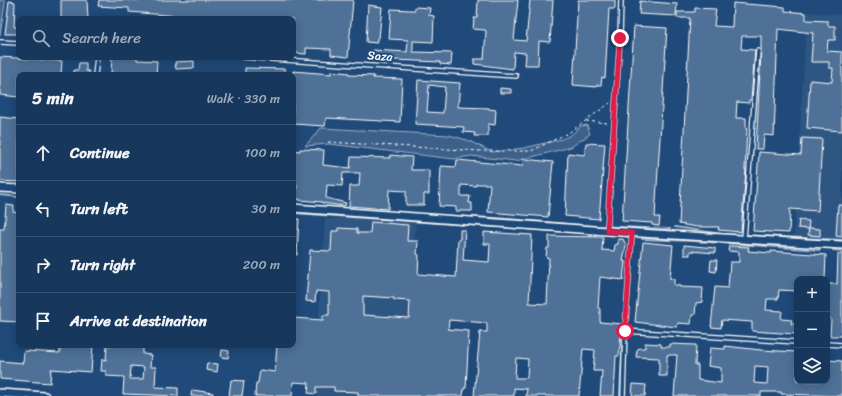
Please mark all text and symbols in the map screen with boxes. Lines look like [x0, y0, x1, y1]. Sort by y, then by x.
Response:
search box [16, 16, 296, 60]
text: Search here [62, 25, 141, 51]
icon: search [30, 27, 52, 49]
route end [611, 29, 629, 47]
street label: Saza [367, 44, 394, 68]
text: 5 min [32, 83, 74, 113]
text: Walk · 330 m [207, 87, 280, 110]
text: Continue [70, 140, 130, 166]
text: 100 m [245, 141, 280, 164]
icon: ahead [32, 142, 54, 164]
text: Turn left [70, 196, 128, 222]
text: 30 m [251, 197, 280, 220]
icon: left [32, 198, 54, 220]
text: Turn right [70, 252, 135, 278]
text: 200 m [243, 253, 280, 276]
icon: right [32, 254, 54, 276]
map controls [794, 276, 830, 384]
button: + [794, 276, 830, 312]
text: Arrive at destination [70, 308, 207, 334]
icon: arrive [32, 310, 54, 332]
button: − [794, 312, 830, 348]
route start [616, 322, 634, 340]
button: layers [794, 348, 830, 384]

